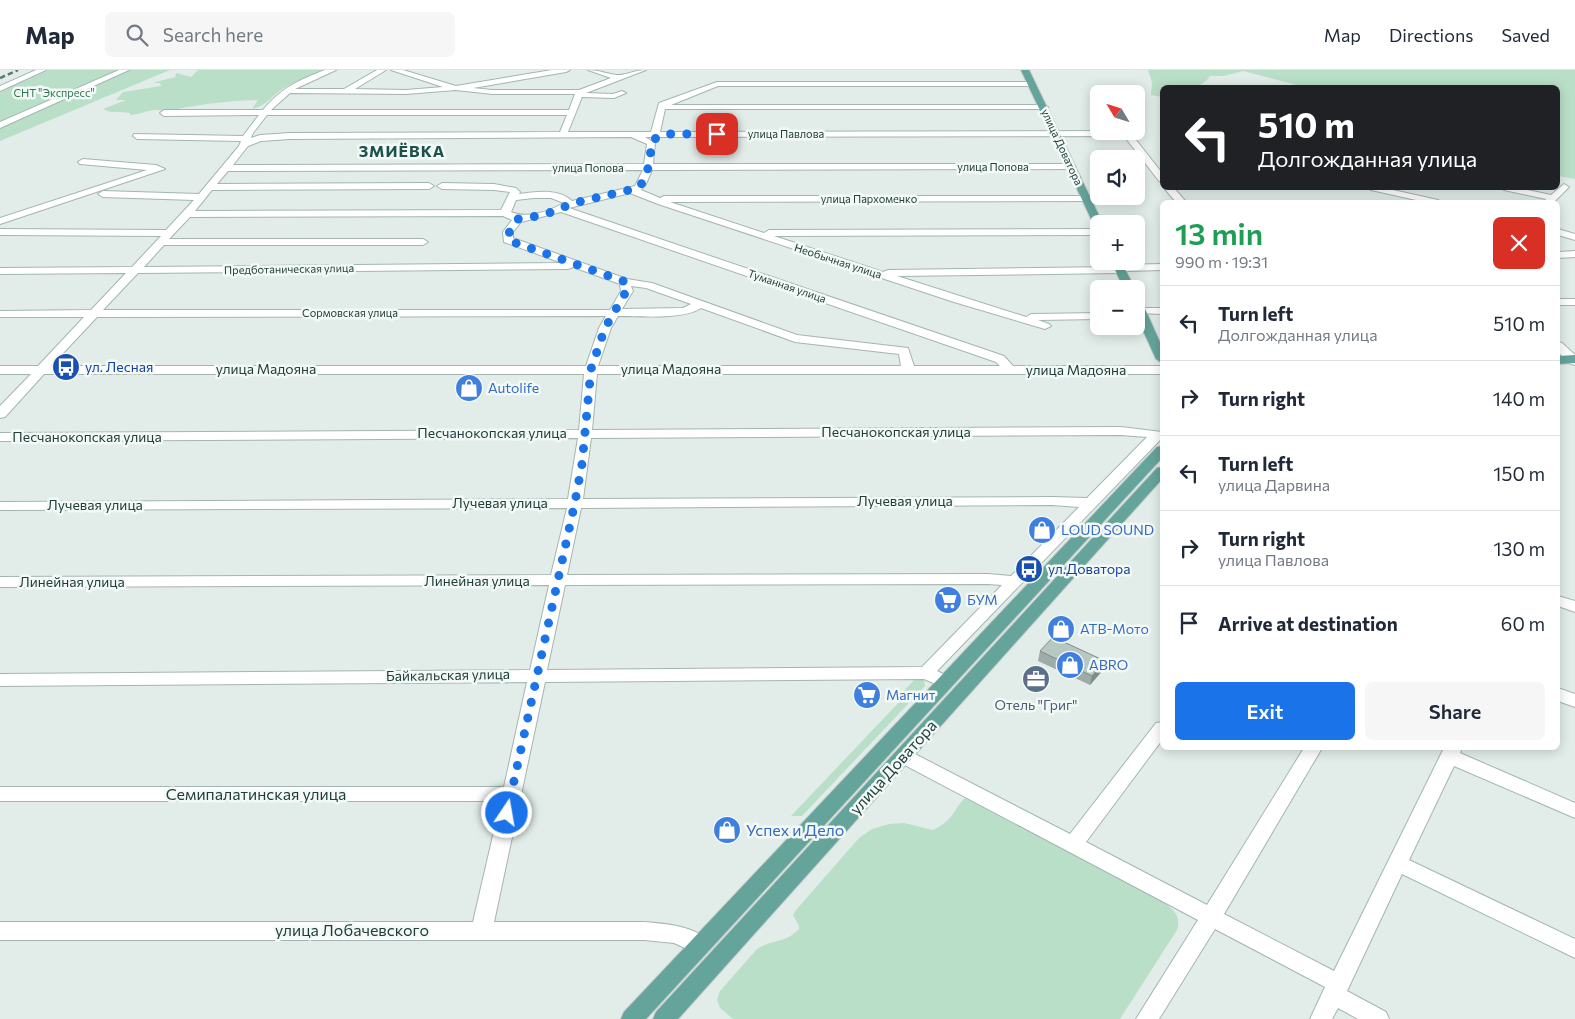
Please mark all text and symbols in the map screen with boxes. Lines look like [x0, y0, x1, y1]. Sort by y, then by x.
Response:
search box [105, 12, 455, 57]
text: Map [25, 20, 75, 49]
icon: search [123, 21, 151, 49]
text: Search here [163, 23, 263, 46]
text: Map [1324, 24, 1361, 46]
text: Directions [1389, 24, 1473, 46]
text: Saved [1501, 24, 1550, 46]
north arrow [1090, 85, 1145, 140]
map controls [1090, 85, 1145, 335]
park label: СНТ "Экспресс" [13, 86, 95, 99]
text: 510 m [1258, 102, 1355, 145]
icon: left [1175, 105, 1240, 170]
street label: улица Доватора [1039, 107, 1086, 187]
pin [696, 113, 738, 155]
icon: arrive [703, 120, 731, 148]
street label: улица Павлова [748, 127, 824, 140]
district label: ЗМИЁВКА [359, 141, 445, 160]
text: Долгожданная улица [1258, 145, 1477, 172]
button: sound [1090, 150, 1145, 205]
street label: улица Попова [957, 160, 1029, 173]
street label: улица Попова [552, 161, 624, 174]
street label: улица Пархоменко [821, 192, 918, 205]
text: 13 min [1175, 214, 1263, 251]
button: + [1090, 215, 1145, 270]
button: close [1493, 217, 1545, 269]
street label: Необычная улица [793, 240, 883, 281]
text: 990 m · 19:31 [1175, 252, 1268, 271]
street label: Предботаническая улица [224, 261, 354, 276]
street label: Туманная улица [746, 266, 828, 305]
button: − [1090, 280, 1145, 335]
text: Turn left [1218, 302, 1293, 325]
street label: Сормовская улица [302, 306, 398, 319]
icon: left [1175, 309, 1203, 337]
text: 510 m [1493, 312, 1545, 335]
text: Долгожданная улица [1218, 325, 1377, 344]
bus stop icon: ул. Лесная [51, 352, 81, 382]
place label: ул. Лесная [85, 358, 153, 375]
street label: улица Мадояна [216, 360, 316, 377]
street label: улица Мадояна [621, 360, 721, 377]
street label: улица Мадояна [1026, 361, 1126, 378]
shop icon: Autolife [454, 373, 484, 403]
place label: Autolife [488, 379, 539, 396]
icon: right [1175, 384, 1203, 412]
text: Turn right [1218, 387, 1305, 410]
text: 140 m [1493, 387, 1545, 410]
street label: Песчанокопская улица [821, 423, 971, 440]
street label: Песчанокопская улица [417, 424, 567, 441]
street label: Песчанокопская улица [12, 428, 162, 445]
text: Turn left [1218, 452, 1293, 475]
icon: left [1175, 459, 1203, 487]
text: 150 m [1493, 462, 1545, 485]
text: улица Дарвина [1218, 475, 1330, 494]
street label: Лучевая улица [857, 492, 953, 509]
street label: Лучевая улица [452, 494, 548, 511]
street label: Лучевая улица [47, 496, 143, 513]
shop icon: LOUD SOUND [1027, 515, 1057, 545]
place label: LOUD SOUND [1061, 521, 1154, 538]
text: Turn right [1218, 527, 1305, 550]
icon: right [1175, 534, 1203, 562]
text: 130 m [1493, 537, 1545, 560]
text: улица Павлова [1218, 550, 1329, 569]
bus stop icon: ул.Доватора [1014, 554, 1044, 584]
place label: ул.Доватора [1048, 560, 1130, 577]
street label: Линейная улица [424, 572, 530, 589]
street label: Линейная улица [19, 573, 125, 590]
supermarket icon: БУМ [933, 585, 963, 615]
place label: БУМ [967, 591, 998, 608]
icon: arrive [1175, 609, 1203, 637]
text: Arrive at destination [1218, 612, 1398, 635]
text: 60 m [1501, 612, 1545, 635]
shop icon: АТВ-Мото [1046, 614, 1076, 644]
place label: АТВ-Мото [1080, 620, 1149, 637]
shop icon: ABRO [1055, 650, 1085, 680]
place label: ABRO [1089, 656, 1128, 673]
office icon: Отель "Григ" [1021, 664, 1051, 694]
street label: Байкальская улица [386, 665, 510, 684]
supermarket icon: Магнит [852, 680, 882, 710]
button: Exit [1175, 682, 1355, 740]
button: Share [1365, 682, 1545, 740]
place label: Магнит [886, 686, 936, 703]
place label: Отель "Григ" [995, 696, 1077, 713]
street label: улица Доватора [845, 716, 940, 818]
street label: Семипалатинская улица [166, 784, 346, 803]
position arrow [480, 786, 532, 838]
shop icon: Успех и Дело [712, 815, 742, 845]
place label: Успех и Дело [746, 820, 844, 839]
street label: улица Лобачевского [275, 920, 429, 939]

